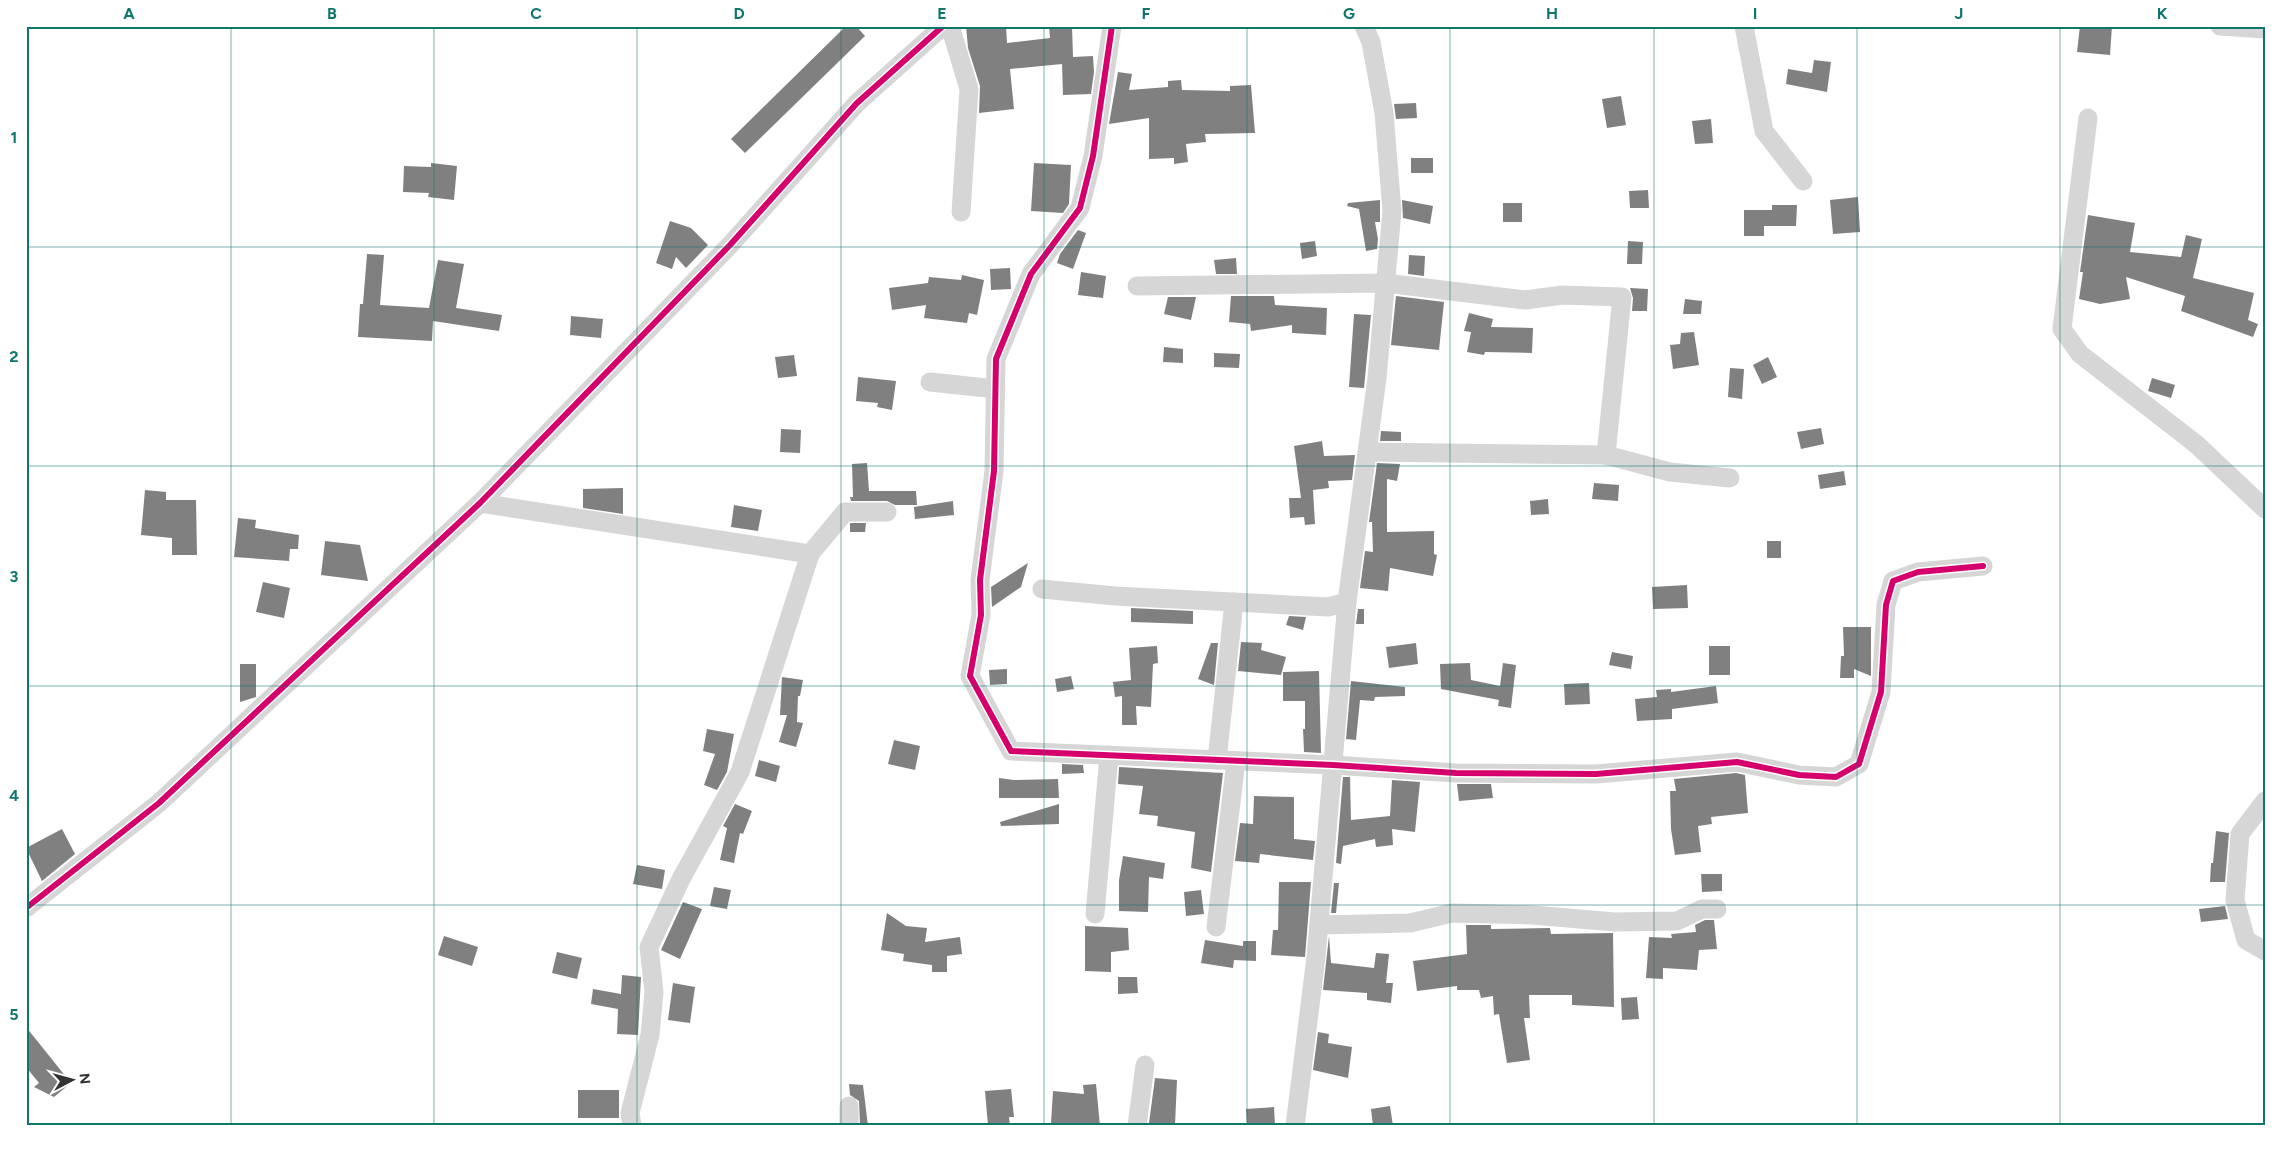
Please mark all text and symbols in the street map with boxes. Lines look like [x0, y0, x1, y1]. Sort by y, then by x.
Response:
text: A [123, 4, 135, 23]
text: B [327, 4, 337, 23]
text: C [530, 4, 542, 23]
text: D [733, 4, 745, 23]
text: E [937, 4, 947, 23]
text: F [1142, 4, 1151, 23]
text: G [1343, 4, 1355, 23]
text: H [1546, 4, 1558, 23]
text: I [1753, 4, 1757, 23]
text: J [1955, 4, 1963, 23]
text: K [2157, 4, 2168, 23]
text: 1 [11, 128, 17, 147]
text: 2 [9, 347, 19, 366]
text: 3 [10, 567, 19, 586]
text: 4 [9, 786, 19, 805]
text: 5 [9, 1005, 19, 1024]
north arrow [48, 1054, 98, 1104]
text: N [75, 1072, 93, 1085]

